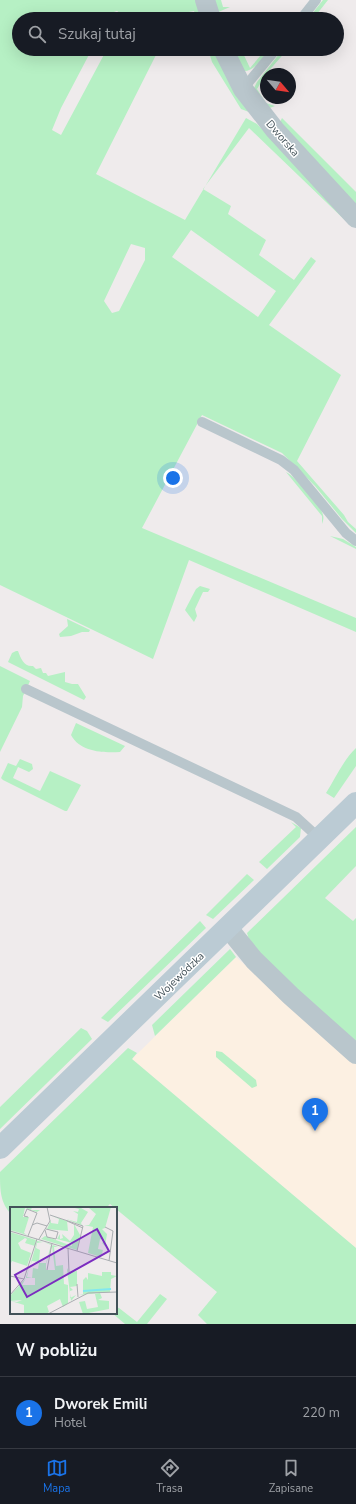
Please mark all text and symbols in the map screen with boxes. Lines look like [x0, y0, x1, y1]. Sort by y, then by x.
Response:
search box [12, 12, 344, 56]
icon: search [26, 23, 48, 45]
text: Szukaj tutaj [58, 24, 136, 44]
north arrow [260, 68, 296, 104]
street label: Dworska [263, 117, 303, 160]
your location [163, 468, 183, 488]
street label: Wojewódzka [151, 949, 208, 1004]
pin: 1 [302, 1098, 328, 1131]
inset map [10, 1207, 117, 1314]
text: W pobliżu [16, 1339, 97, 1362]
text: Dworek Emili [54, 1394, 147, 1414]
text: 1 [25, 1404, 33, 1422]
text: 220 m [302, 1404, 340, 1422]
text: Hotel [54, 1414, 86, 1432]
tab: Mapa [43, 1457, 70, 1496]
tab: Trasa [156, 1457, 183, 1496]
tab: Zapisane [269, 1457, 313, 1496]

